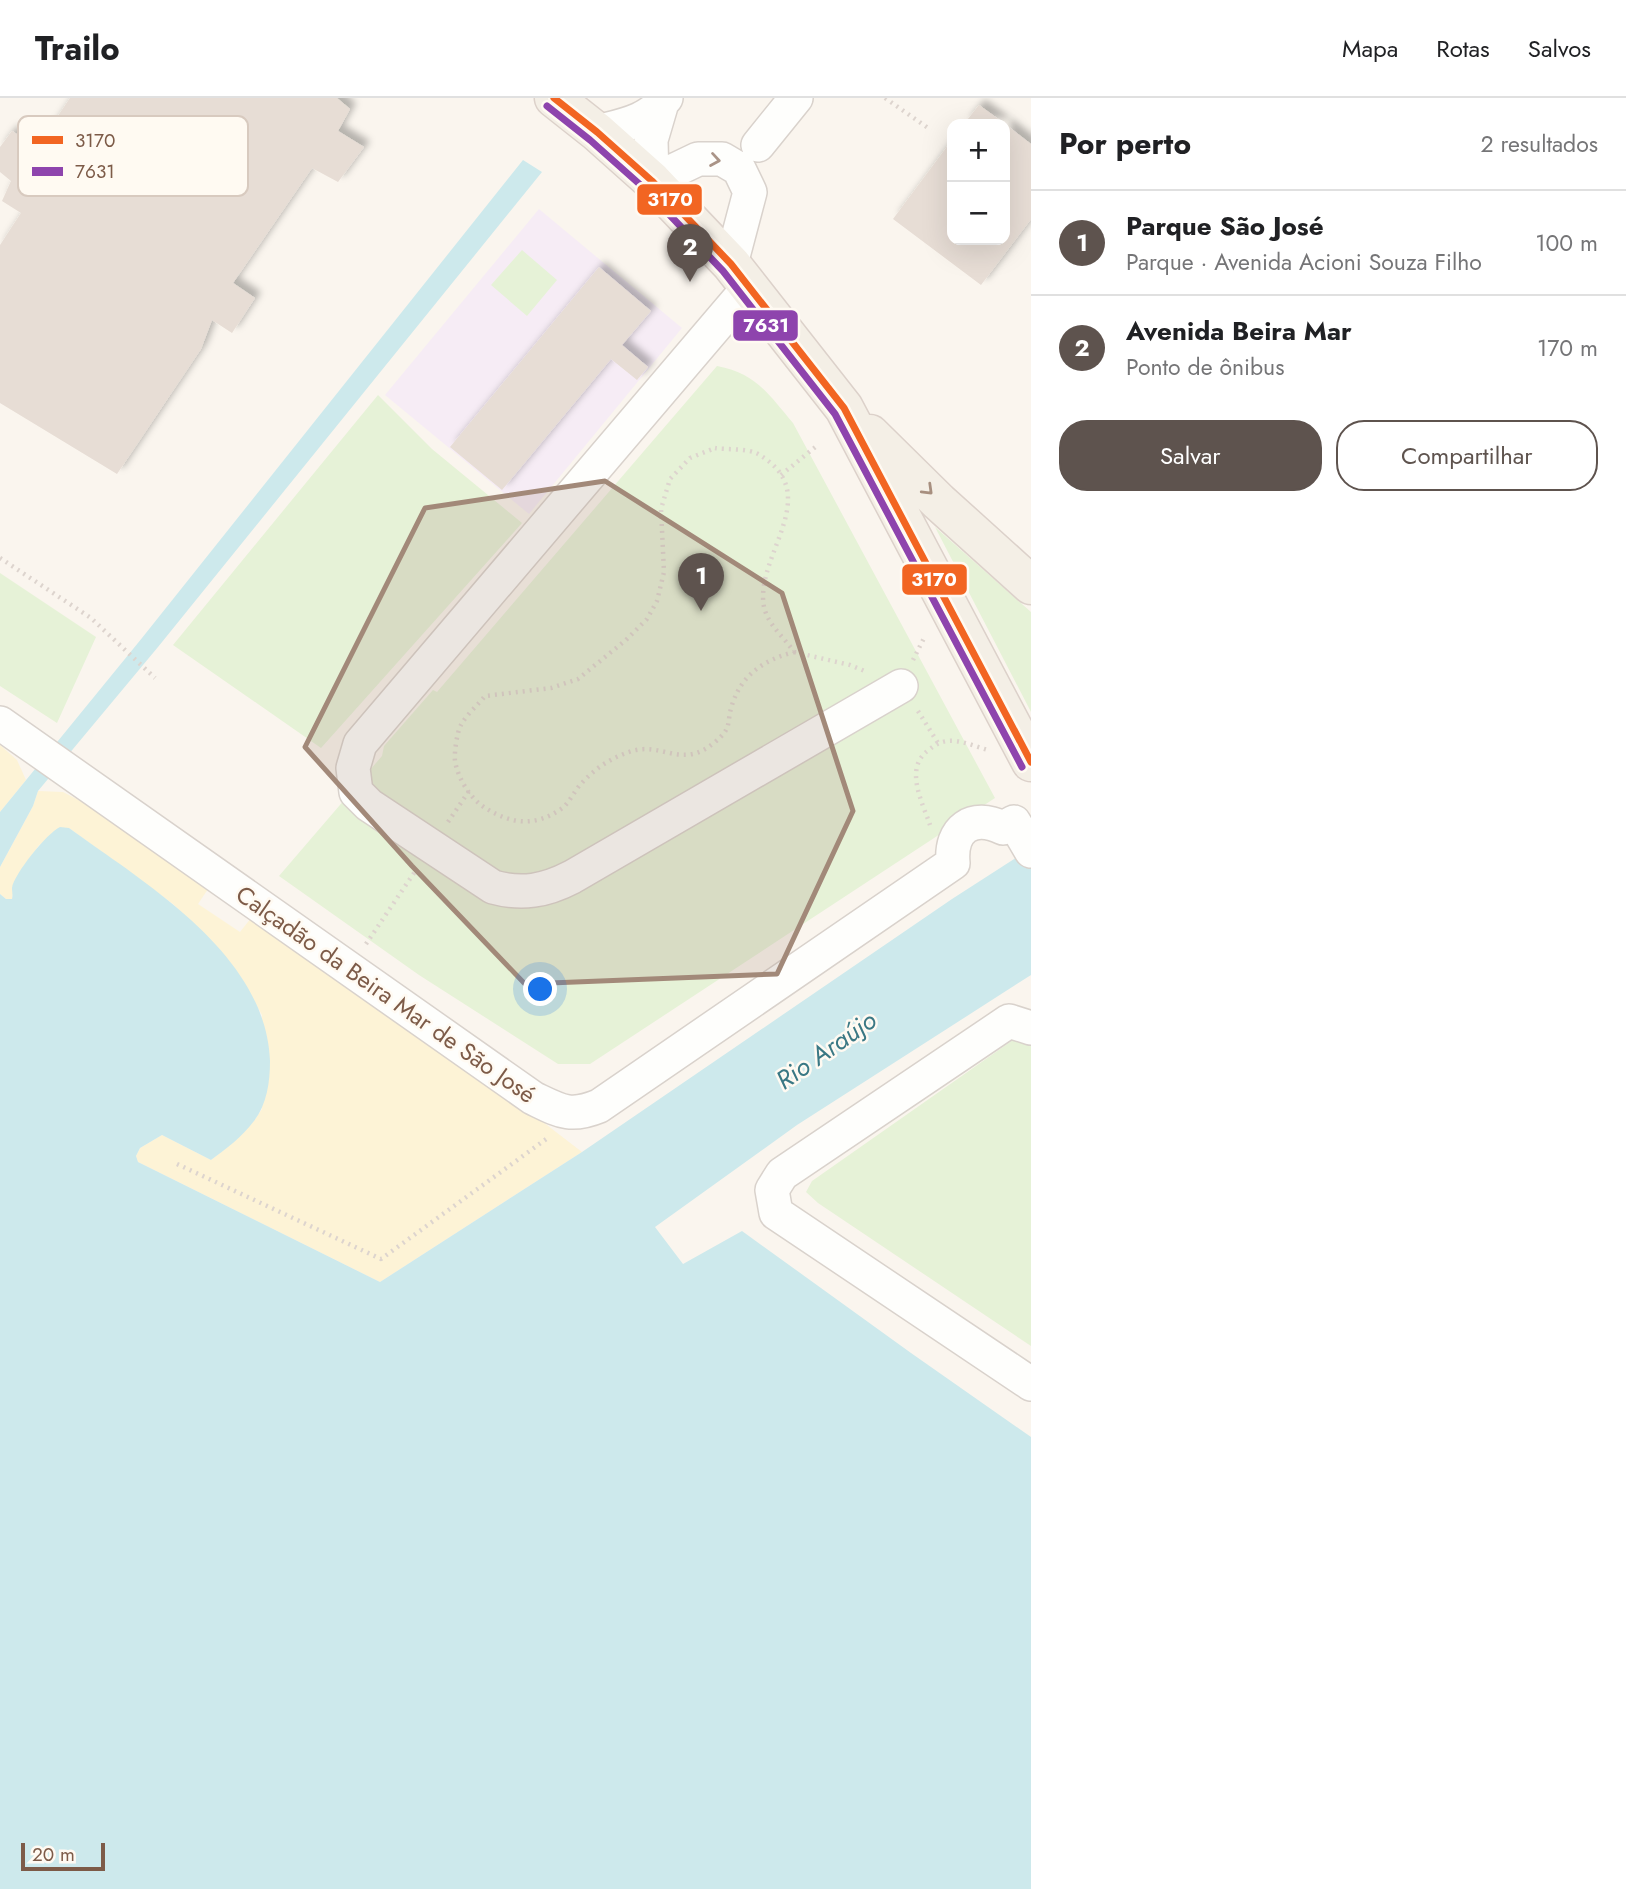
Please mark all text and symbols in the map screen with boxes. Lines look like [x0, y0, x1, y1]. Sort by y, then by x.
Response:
text: Trailo [35, 25, 120, 72]
text: Mapa [1342, 31, 1398, 66]
text: Rotas [1436, 31, 1490, 66]
text: Salvos [1528, 31, 1591, 66]
legend [18, 116, 248, 196]
map controls [947, 119, 1010, 245]
button: + [947, 119, 1010, 182]
text: Por perto [1059, 122, 1191, 165]
text: 3170 [75, 127, 115, 154]
text: 2 resultados [1480, 127, 1598, 161]
one-way arrow [709, 152, 721, 167]
text: 7631 [75, 158, 115, 185]
button: − [947, 182, 1010, 245]
line badge: 3170 [636, 183, 703, 216]
text: 3170 [647, 186, 693, 213]
text: Parque São José [1126, 207, 1324, 245]
pin: 2 [667, 224, 713, 282]
text: 1 [1076, 226, 1088, 260]
text: 100 m [1535, 226, 1598, 260]
text: Parque · Avenida Acioni Souza Filho [1126, 245, 1482, 279]
line badge: 7631 [732, 309, 799, 342]
text: 7631 [743, 312, 789, 339]
text: Avenida Beira Mar [1126, 312, 1352, 350]
text: 2 [1074, 331, 1090, 365]
text: 170 m [1537, 331, 1598, 365]
text: Ponto de ônibus [1126, 350, 1284, 384]
button: Salvar [1059, 420, 1322, 491]
button: Compartilhar [1336, 420, 1598, 491]
one-way arrow [919, 482, 932, 495]
pin: 1 [678, 553, 724, 611]
line badge: 3170 [901, 563, 968, 596]
text: 3170 [911, 566, 957, 593]
street label: Calçadão da Beira Mar de São José [229, 877, 543, 1111]
your location [523, 972, 557, 1006]
water label: Rio Araújo [768, 1001, 884, 1099]
scale bar [21, 1840, 105, 1872]
text: 20 m [32, 1841, 75, 1868]

